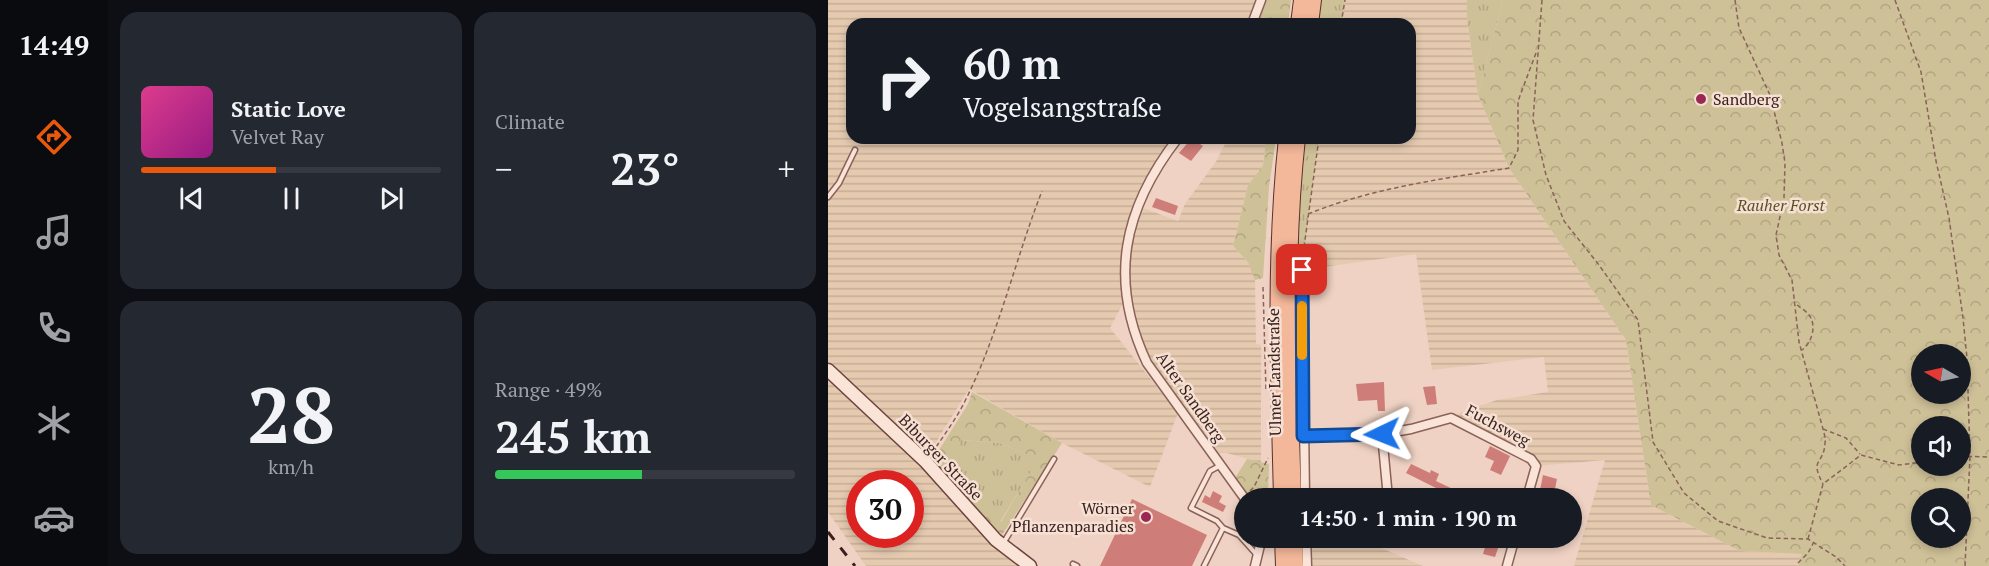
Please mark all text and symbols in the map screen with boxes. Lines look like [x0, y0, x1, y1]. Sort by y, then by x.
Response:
text: 14:49 [19, 27, 89, 63]
text: 60 m [963, 35, 1061, 91]
icon: right [864, 42, 942, 120]
place label: Sandberg [1713, 88, 1780, 110]
text: Vogelsangstraße [963, 89, 1162, 125]
marker: Sandberg [1694, 92, 1708, 106]
text: Static Love [231, 94, 346, 123]
text: Climate [495, 108, 565, 135]
icon: directions [33, 116, 75, 158]
text: Velvet Ray [231, 123, 324, 150]
text: 23° [610, 138, 680, 198]
text: − [495, 147, 513, 190]
text: + [777, 147, 795, 190]
icon: previous [175, 182, 208, 215]
icon: pause [275, 182, 308, 215]
icon: next [375, 182, 408, 215]
park label: Rauher Forst [1736, 194, 1826, 216]
icon: music [33, 211, 75, 253]
pin [1276, 244, 1327, 295]
icon: arrive [1285, 253, 1318, 286]
icon: phone [33, 307, 75, 349]
street label: Ulmer Landstraße [1262, 308, 1286, 436]
north arrow [1911, 344, 1971, 404]
map controls [1911, 344, 1971, 548]
street label: Alter Sandberg [1152, 347, 1231, 447]
text: 28 [247, 362, 335, 465]
text: Range · 49% [495, 376, 602, 403]
street label: Fuchsweg [1462, 399, 1534, 451]
icon: climate [33, 402, 75, 444]
position arrow [1350, 402, 1414, 466]
text: 245 km [495, 406, 651, 466]
street label: Biburger Straße [894, 409, 988, 505]
button: sound [1911, 416, 1971, 476]
text: km/h [268, 453, 314, 480]
speed limit sign: 30 [846, 470, 924, 548]
button: search [1911, 488, 1971, 548]
icon: car [33, 497, 75, 539]
place label: Wörner Pflanzenparadies [1012, 497, 1135, 537]
text: 14:50 · 1 min · 190 m [1299, 503, 1517, 532]
marker: Wörner Pflanzenparadies [1139, 510, 1153, 524]

